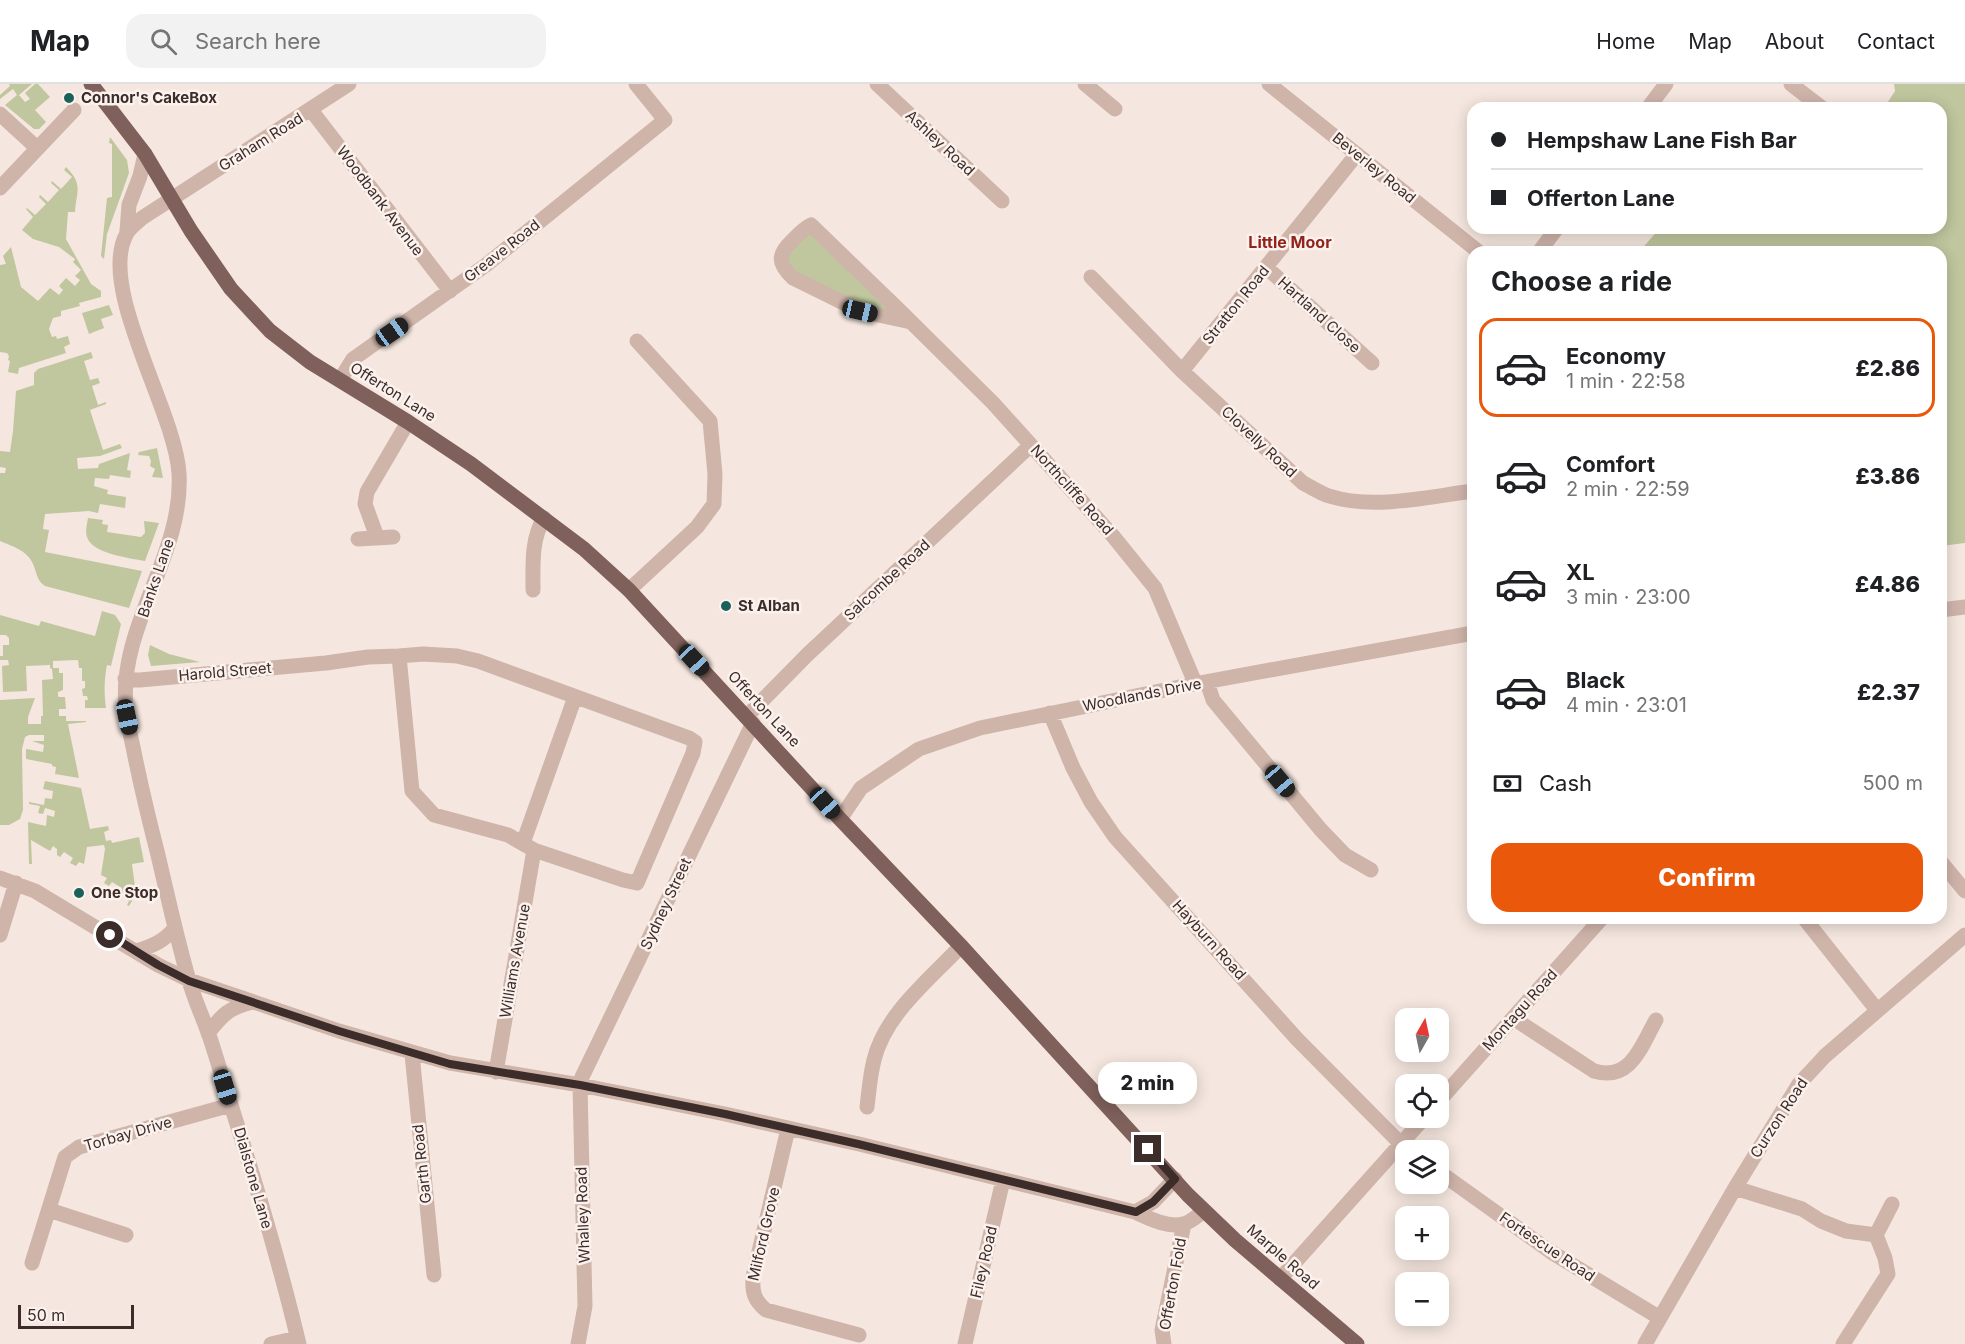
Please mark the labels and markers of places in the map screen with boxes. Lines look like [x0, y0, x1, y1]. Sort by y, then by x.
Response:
place label: Connor's CakeBox [81, 88, 217, 107]
marker: Connor's CakeBox [62, 91, 76, 105]
place label: St Alban [738, 596, 800, 615]
marker: St Alban [719, 599, 733, 613]
place label: One Stop [91, 883, 158, 902]
marker: One Stop [72, 886, 86, 900]

